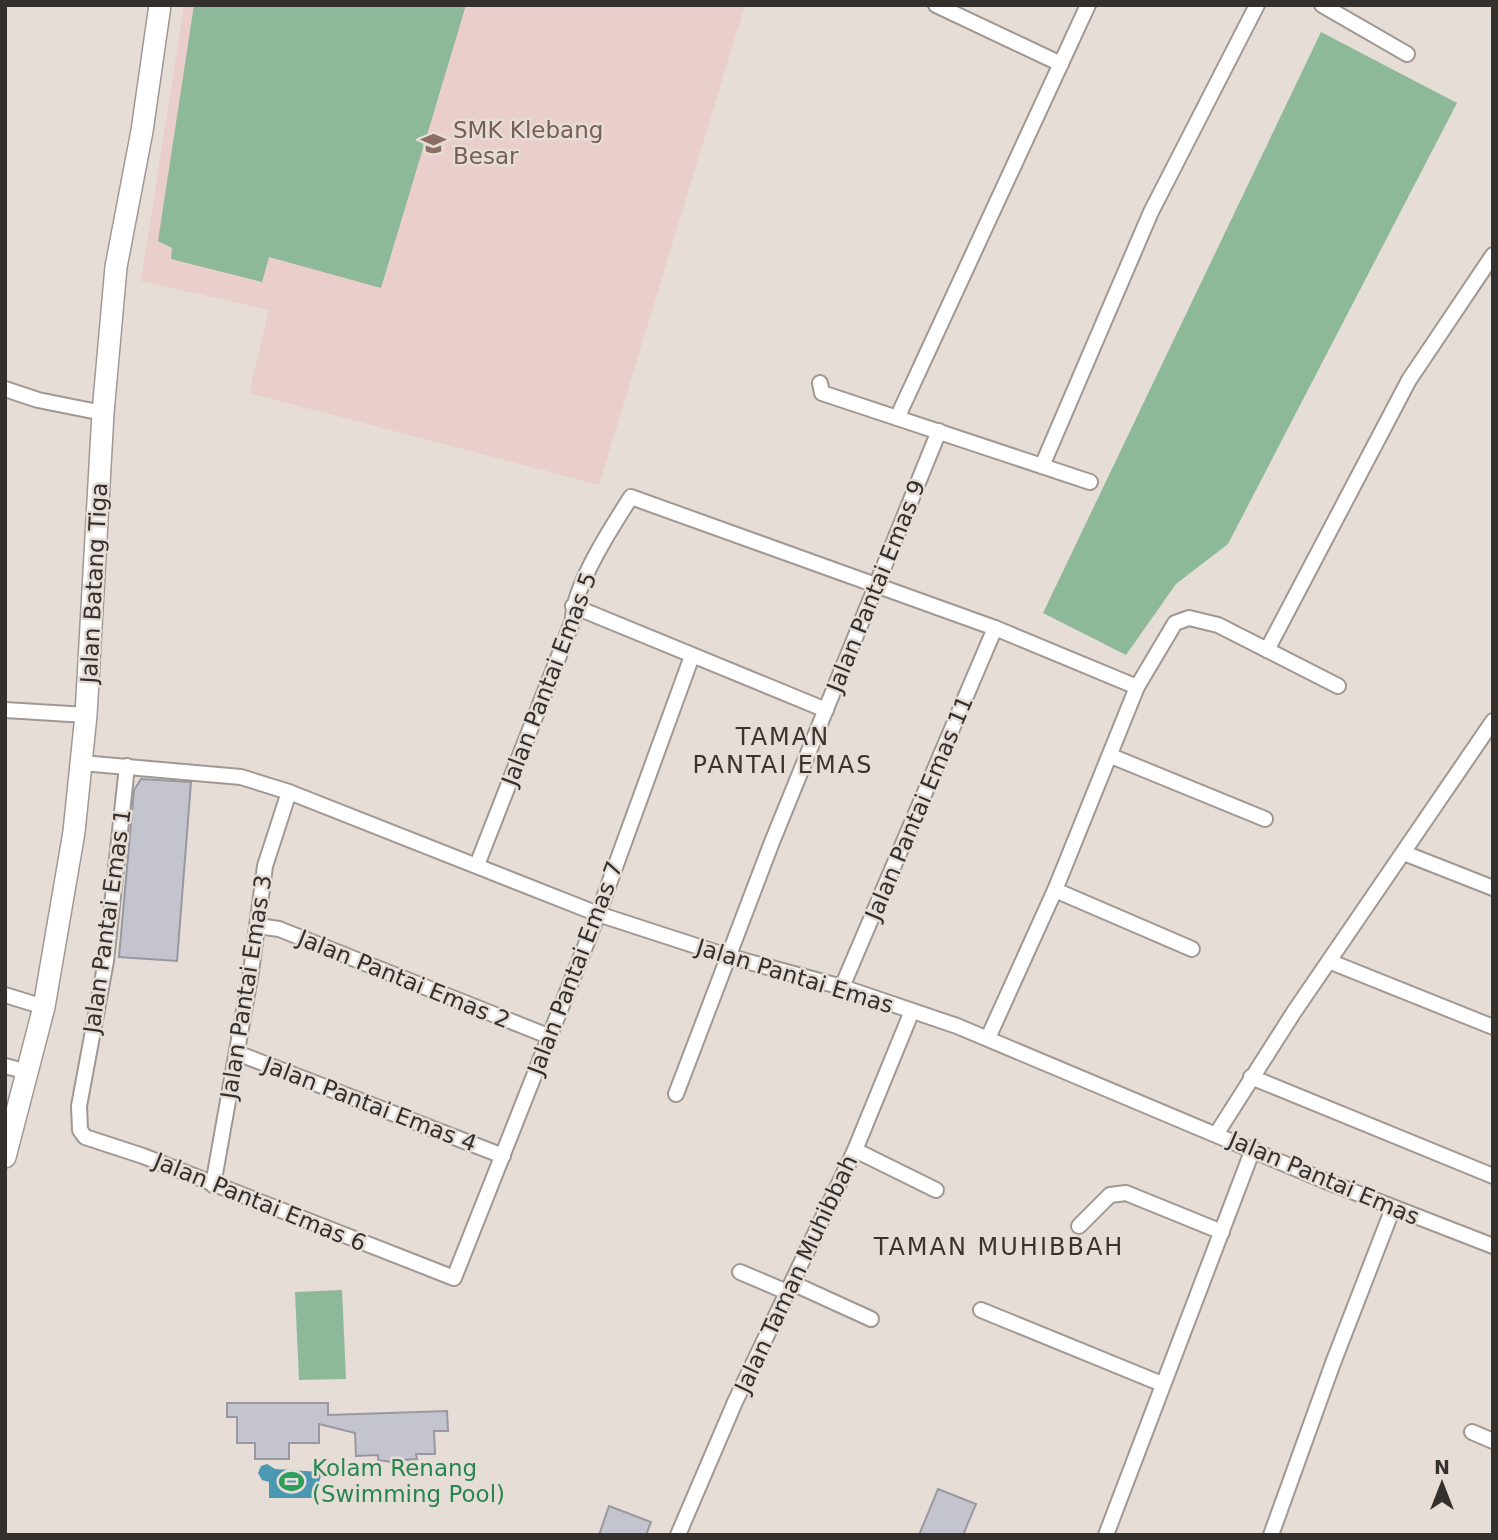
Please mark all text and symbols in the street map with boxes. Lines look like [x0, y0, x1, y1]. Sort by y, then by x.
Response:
place label: SMK Klebang Besar [453, 117, 603, 169]
school or university icon: SMK Klebang Besar [419, 129, 447, 157]
street label: Jalan Pantai Emas 9 [821, 476, 930, 698]
street label: Jalan Batang Tiga [76, 482, 112, 686]
street label: Jalan Pantai Emas 5 [496, 569, 602, 791]
street label: Jalan Pantai Emas 11 [859, 692, 978, 926]
district label: TAMAN PANTAI EMAS [693, 723, 873, 779]
street label: Jalan Pantai Emas 1 [78, 807, 136, 1037]
street label: Jalan Pantai Emas 7 [522, 858, 628, 1080]
street label: Jalan Pantai Emas 3 [215, 873, 277, 1103]
street label: Jalan Pantai Emas 2 [292, 924, 514, 1033]
street label: Jalan Pantai Emas [691, 933, 897, 1018]
street label: Jalan Pantai Emas 4 [258, 1051, 480, 1157]
street label: Jalan Pantai Emas [1223, 1125, 1423, 1230]
street label: Jalan Pantai Emas 6 [148, 1147, 370, 1256]
street label: Jalan Taman Muhibbah [729, 1151, 863, 1399]
district label: TAMAN MUHIBBAH [873, 1233, 1124, 1261]
north arrow [1407, 1449, 1477, 1519]
place label: Kolam Renang (Swimming Pool) [312, 1455, 505, 1507]
text: N [1434, 1456, 1450, 1478]
sports icon: Kolam Renang (Swimming Pool) [278, 1467, 306, 1495]

